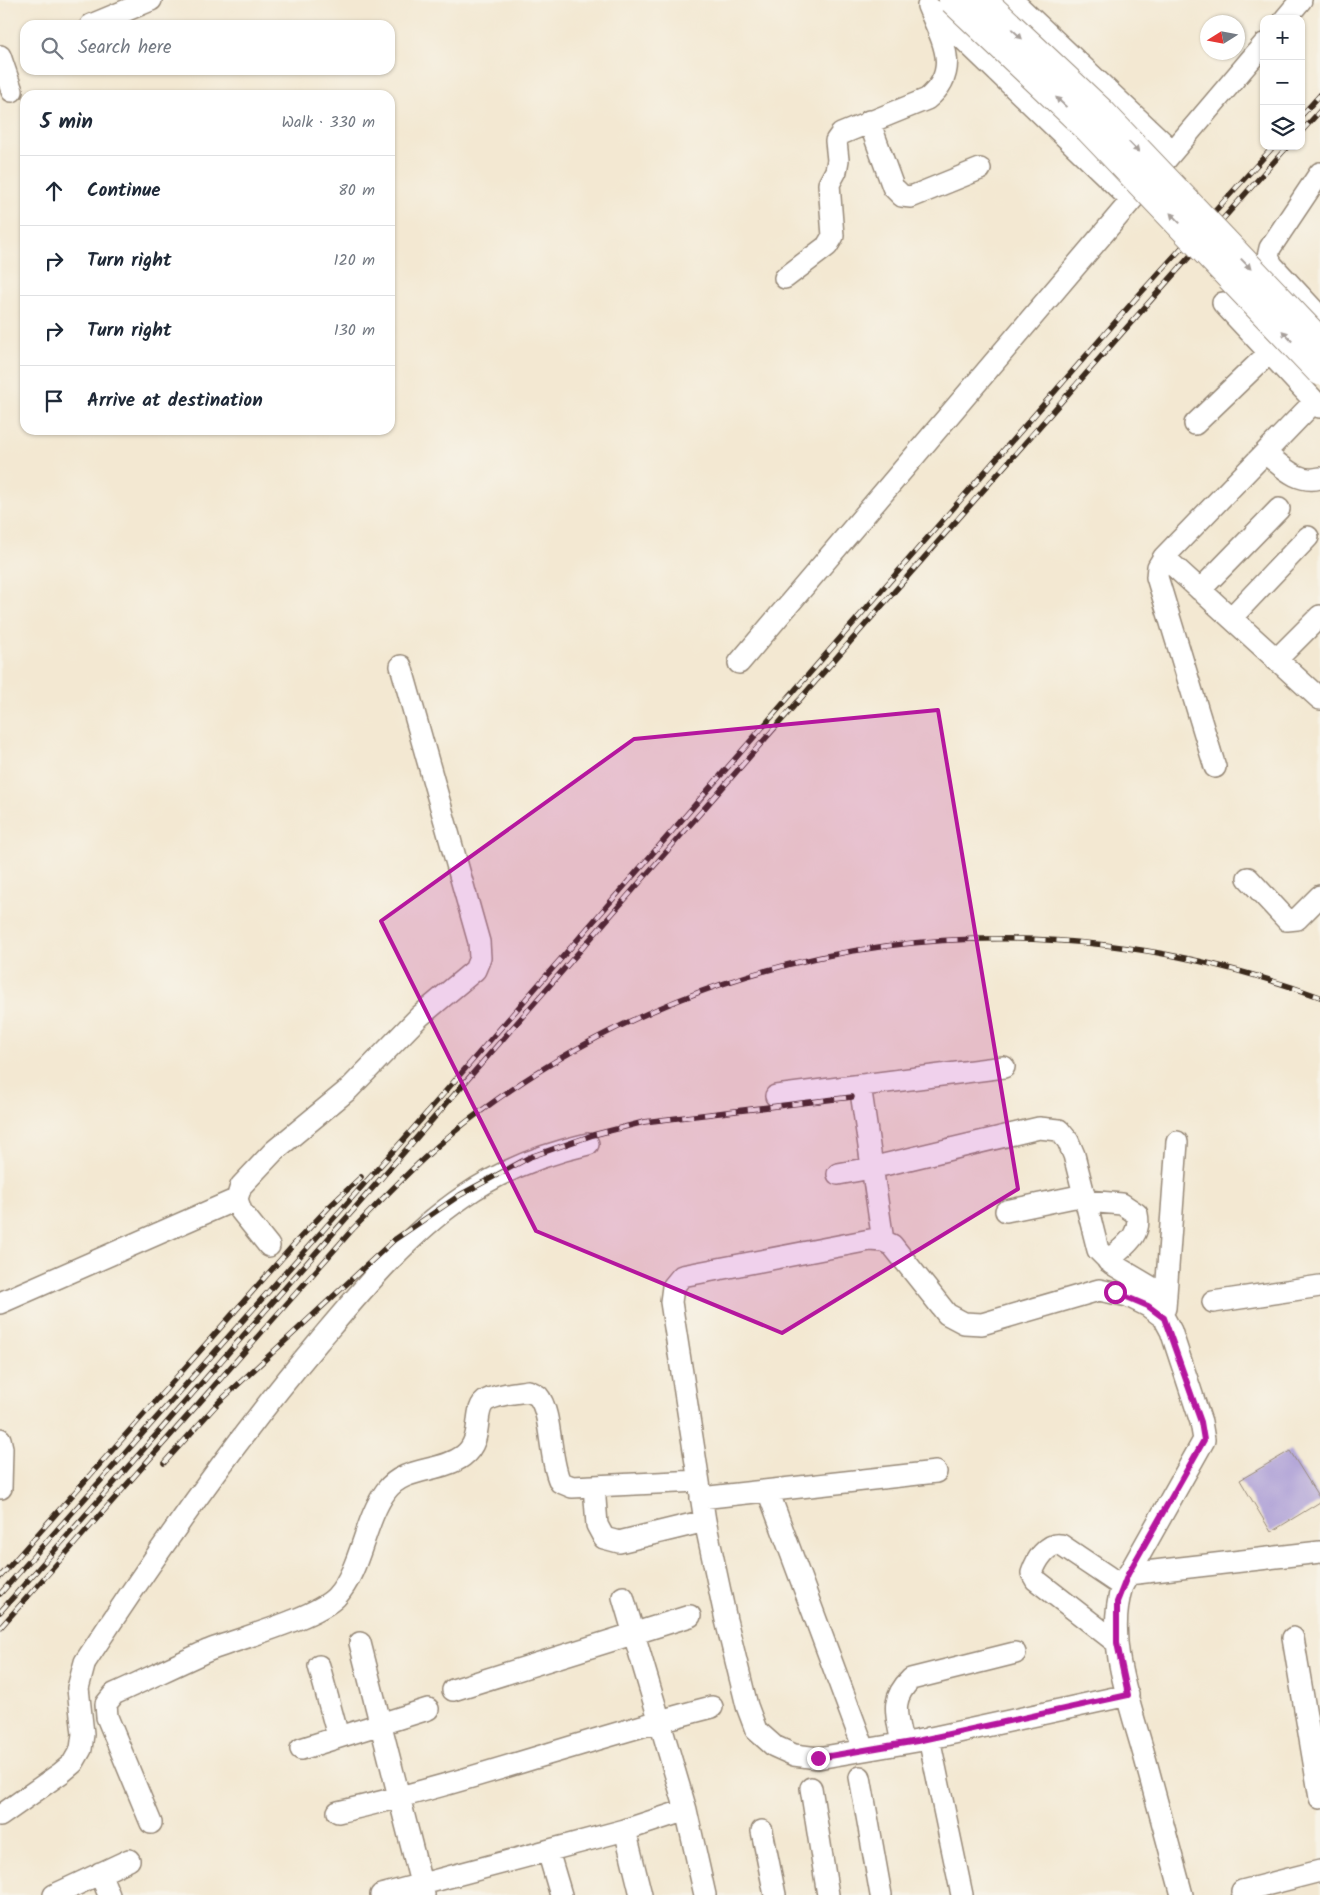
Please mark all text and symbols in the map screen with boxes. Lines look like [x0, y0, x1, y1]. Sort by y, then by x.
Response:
north arrow [1200, 15, 1245, 60]
map controls [1260, 15, 1305, 150]
button: + [1260, 15, 1305, 60]
search box [20, 20, 395, 75]
one-way arrow [1011, 28, 1023, 40]
text: Search here [78, 33, 172, 63]
icon: search [38, 34, 66, 62]
button: − [1260, 60, 1305, 105]
one-way arrow [1055, 96, 1067, 108]
button: layers [1260, 105, 1305, 150]
text: 5 min [40, 106, 93, 139]
text: Walk · 330 m [282, 110, 375, 135]
one-way arrow [1128, 141, 1140, 153]
text: Continue [87, 176, 160, 206]
icon: ahead [40, 177, 68, 205]
text: 80 m [338, 178, 375, 203]
one-way arrow [1169, 213, 1181, 225]
text: Turn right [87, 246, 172, 276]
icon: right [40, 247, 68, 275]
text: 120 m [334, 248, 375, 273]
one-way arrow [1240, 258, 1252, 270]
text: Turn right [87, 316, 172, 346]
icon: right [40, 317, 68, 345]
text: 130 m [334, 318, 375, 343]
one-way arrow [1281, 330, 1293, 342]
text: Arrive at destination [87, 386, 263, 416]
icon: arrive [40, 387, 68, 415]
route start [1104, 1281, 1127, 1304]
route end [807, 1747, 830, 1770]

